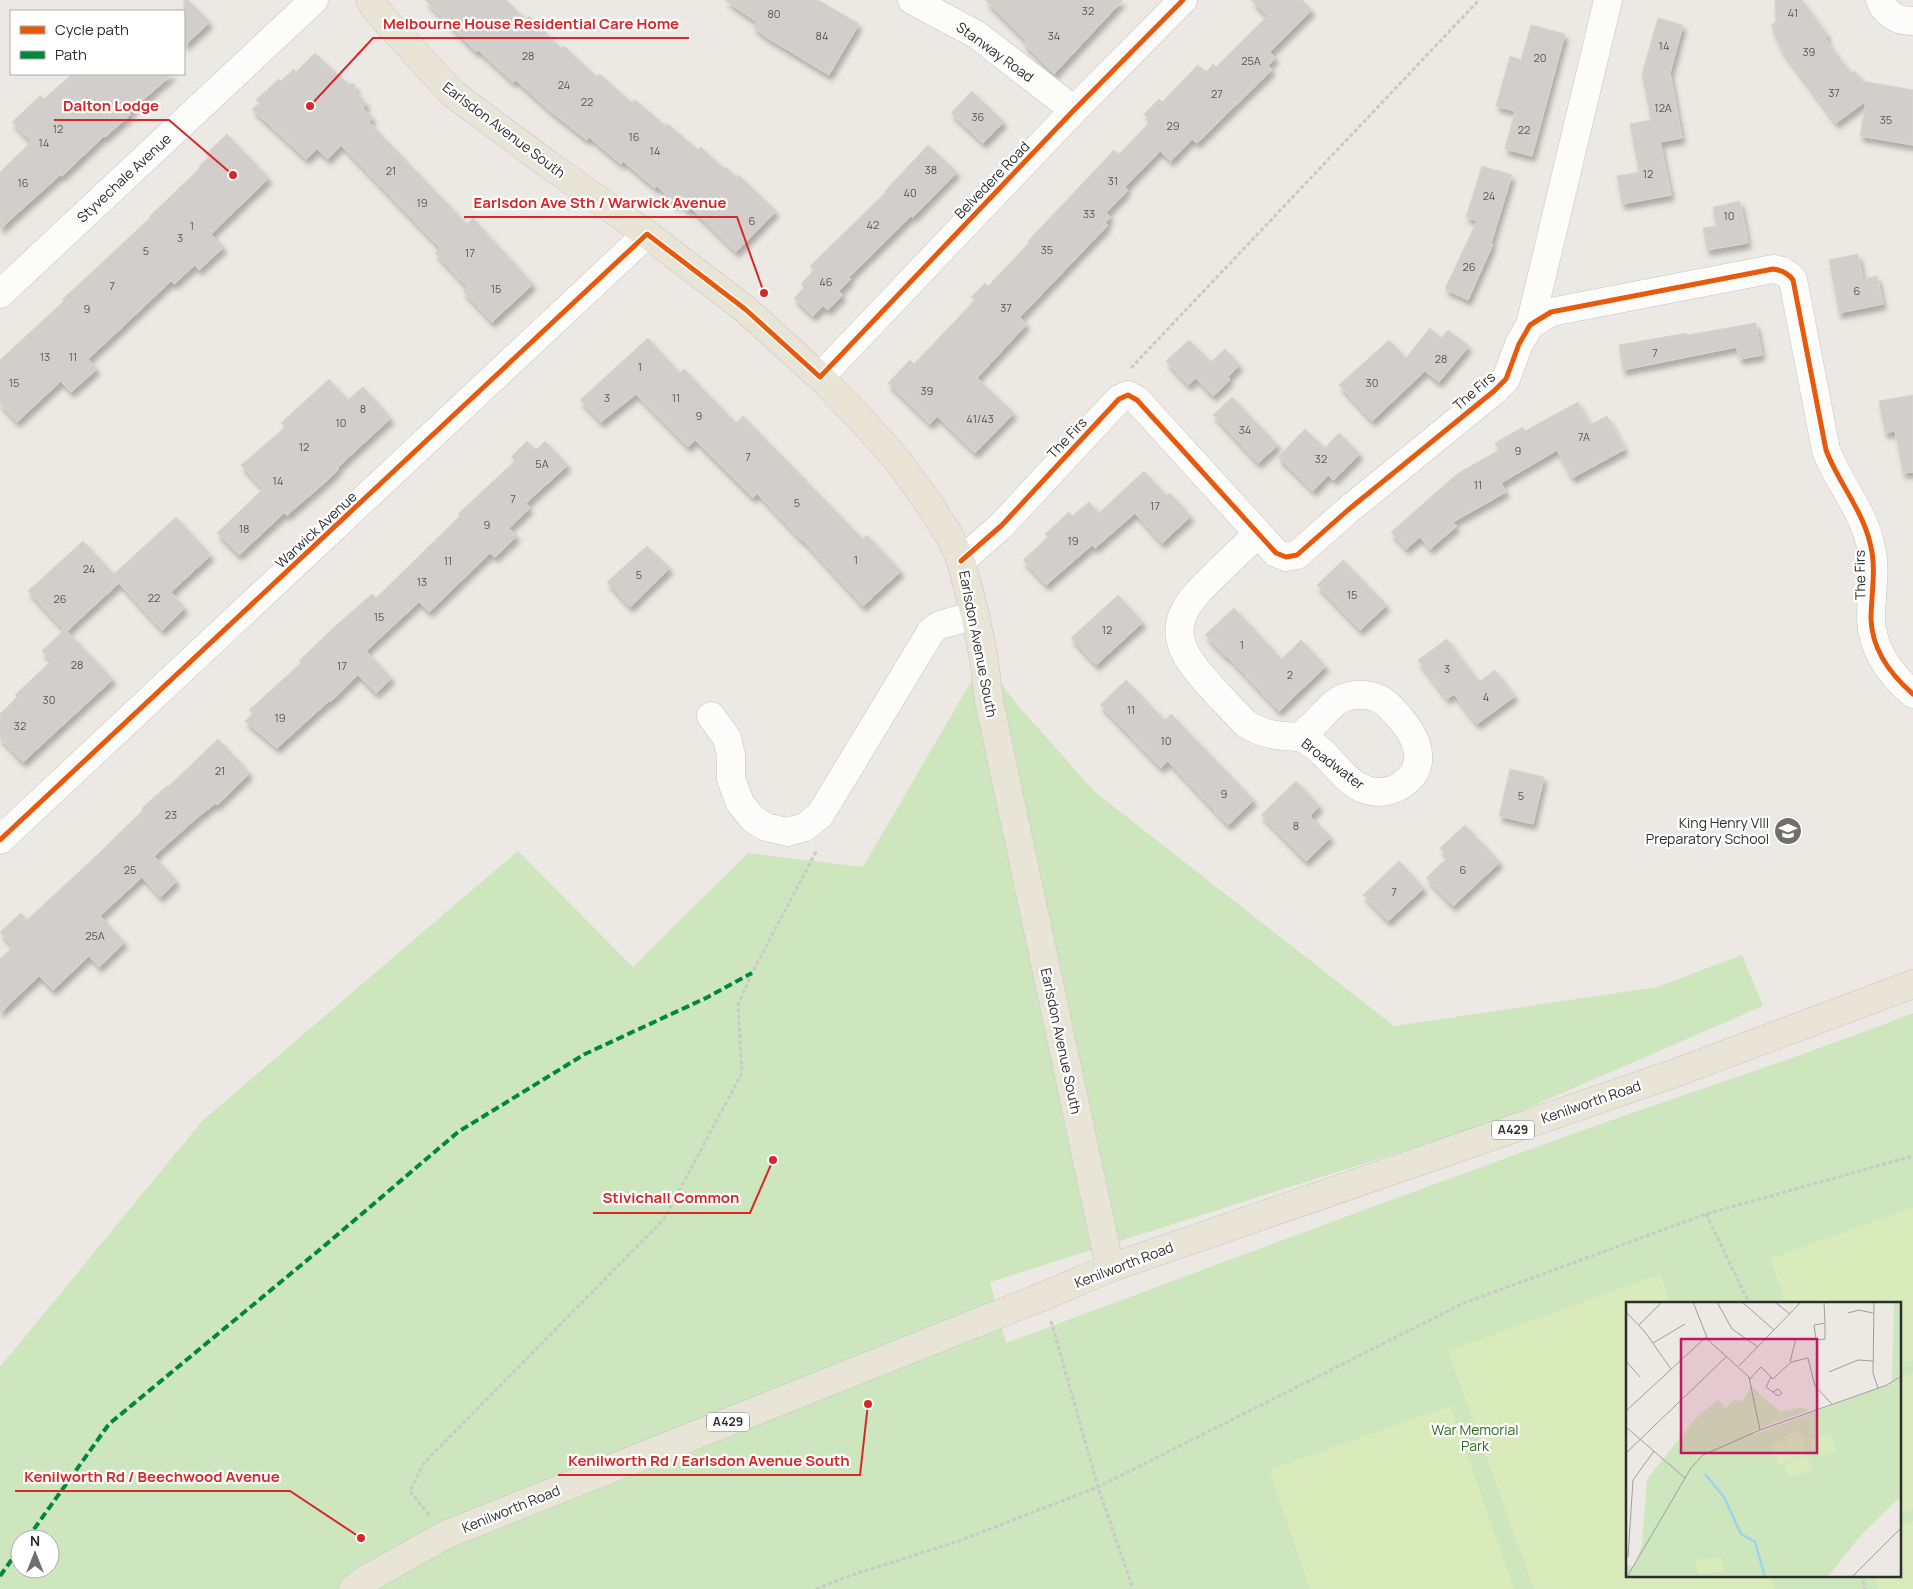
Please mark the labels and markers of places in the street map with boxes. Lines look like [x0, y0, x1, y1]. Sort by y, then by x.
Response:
callout: Melbourne House Residential Care Home [373, 8, 689, 38]
callout: Dalton Lodge [54, 90, 169, 120]
callout: Earlsdon Ave Sth / Warwick Avenue [464, 187, 737, 217]
place label: King Henry VIII Preparatory School [1646, 813, 1769, 848]
school or university icon: King Henry VIII Preparatory School [1773, 816, 1803, 846]
callout: Stivichall Common [593, 1183, 750, 1213]
callout: Kenilworth Rd / Earlsdon Avenue South [558, 1445, 860, 1475]
callout: Kenilworth Rd / Beechwood Avenue [15, 1461, 290, 1491]

